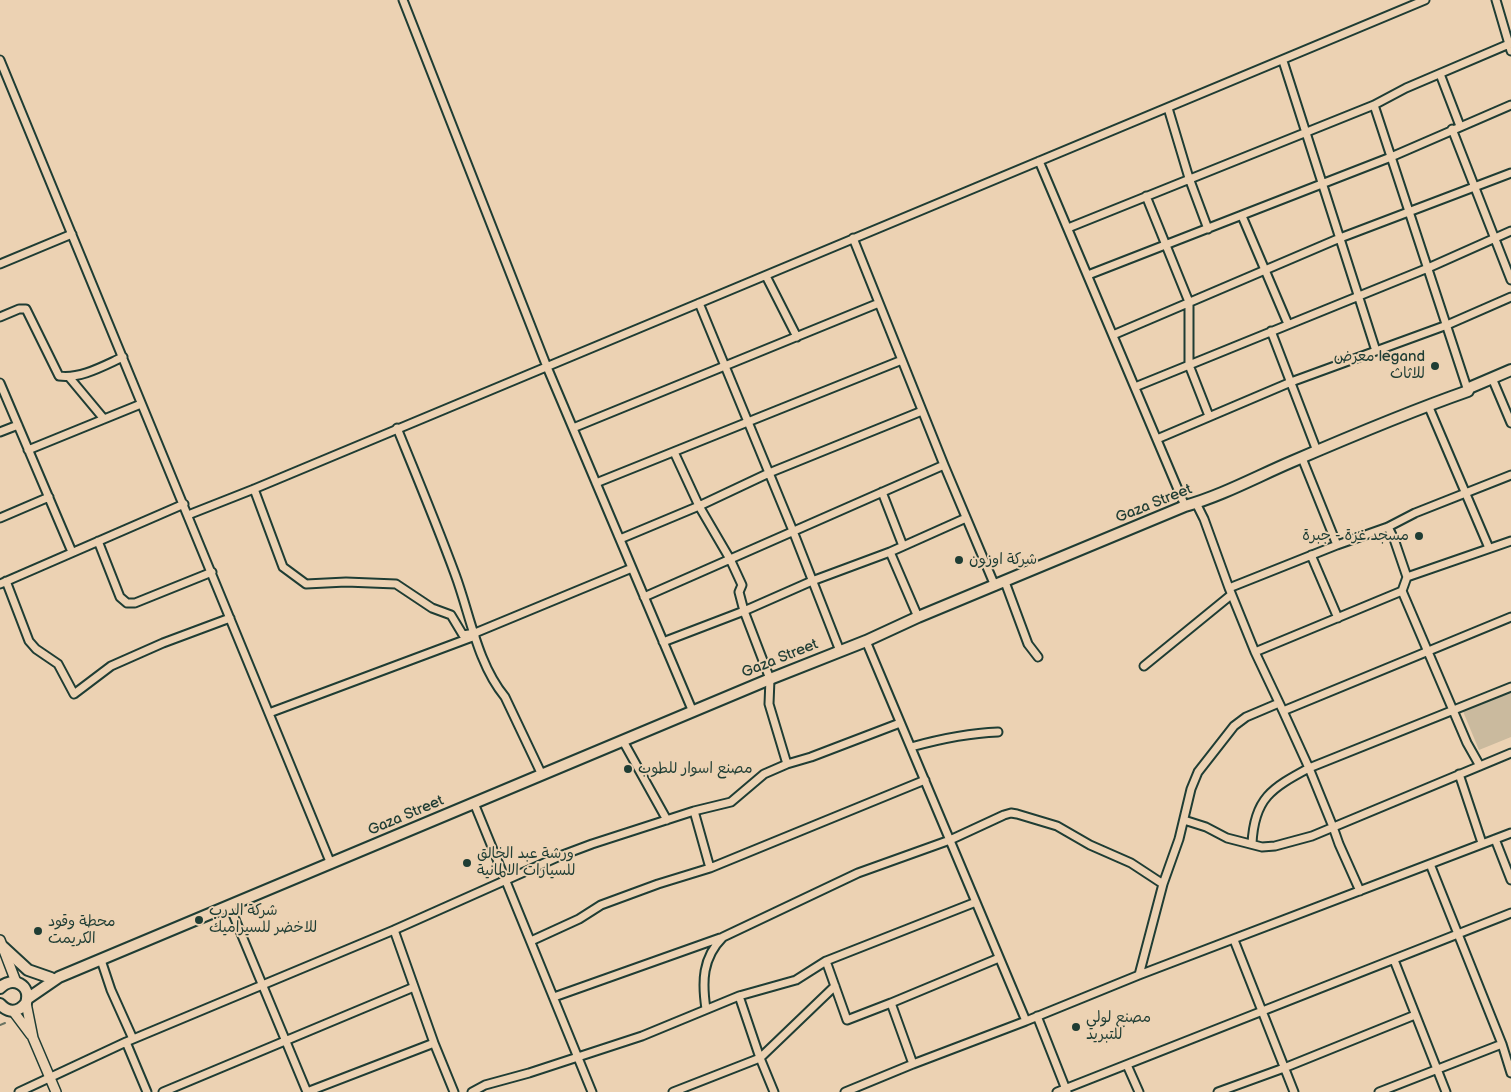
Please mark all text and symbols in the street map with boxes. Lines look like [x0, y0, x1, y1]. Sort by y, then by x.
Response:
place label: معرض legand للاثاث [1334, 348, 1425, 383]
marker: معرض legand للاثاث [1429, 360, 1441, 372]
street label: Gaza Street [1113, 481, 1195, 527]
place label: مسجد غزة - جبرة [1302, 527, 1409, 545]
marker: مسجد غزة - جبرة [1413, 530, 1425, 542]
place label: شركة اوزون [969, 551, 1037, 569]
marker: شركة اوزون [953, 554, 965, 566]
street label: Gaza Street [739, 636, 821, 682]
place label: مصنع اسوار للطوب [638, 760, 753, 778]
marker: مصنع اسوار للطوب [622, 763, 634, 775]
street label: Gaza Street [365, 792, 447, 840]
place label: ورشة عبد الخالق للسيارات الالمانية [477, 845, 575, 880]
marker: ورشة عبد الخالق للسيارات الالمانية [461, 857, 473, 869]
place label: شركة الدرب للاخضر للسيراميك [209, 902, 317, 937]
place label: محطة وقود الكريمت [48, 913, 116, 948]
marker: شركة الدرب للاخضر للسيراميك [193, 914, 205, 926]
marker: محطة وقود الكريمت [32, 925, 44, 937]
place label: مصنع لولي للتبريد [1086, 1009, 1151, 1044]
marker: مصنع لولي للتبريد [1070, 1021, 1082, 1033]

